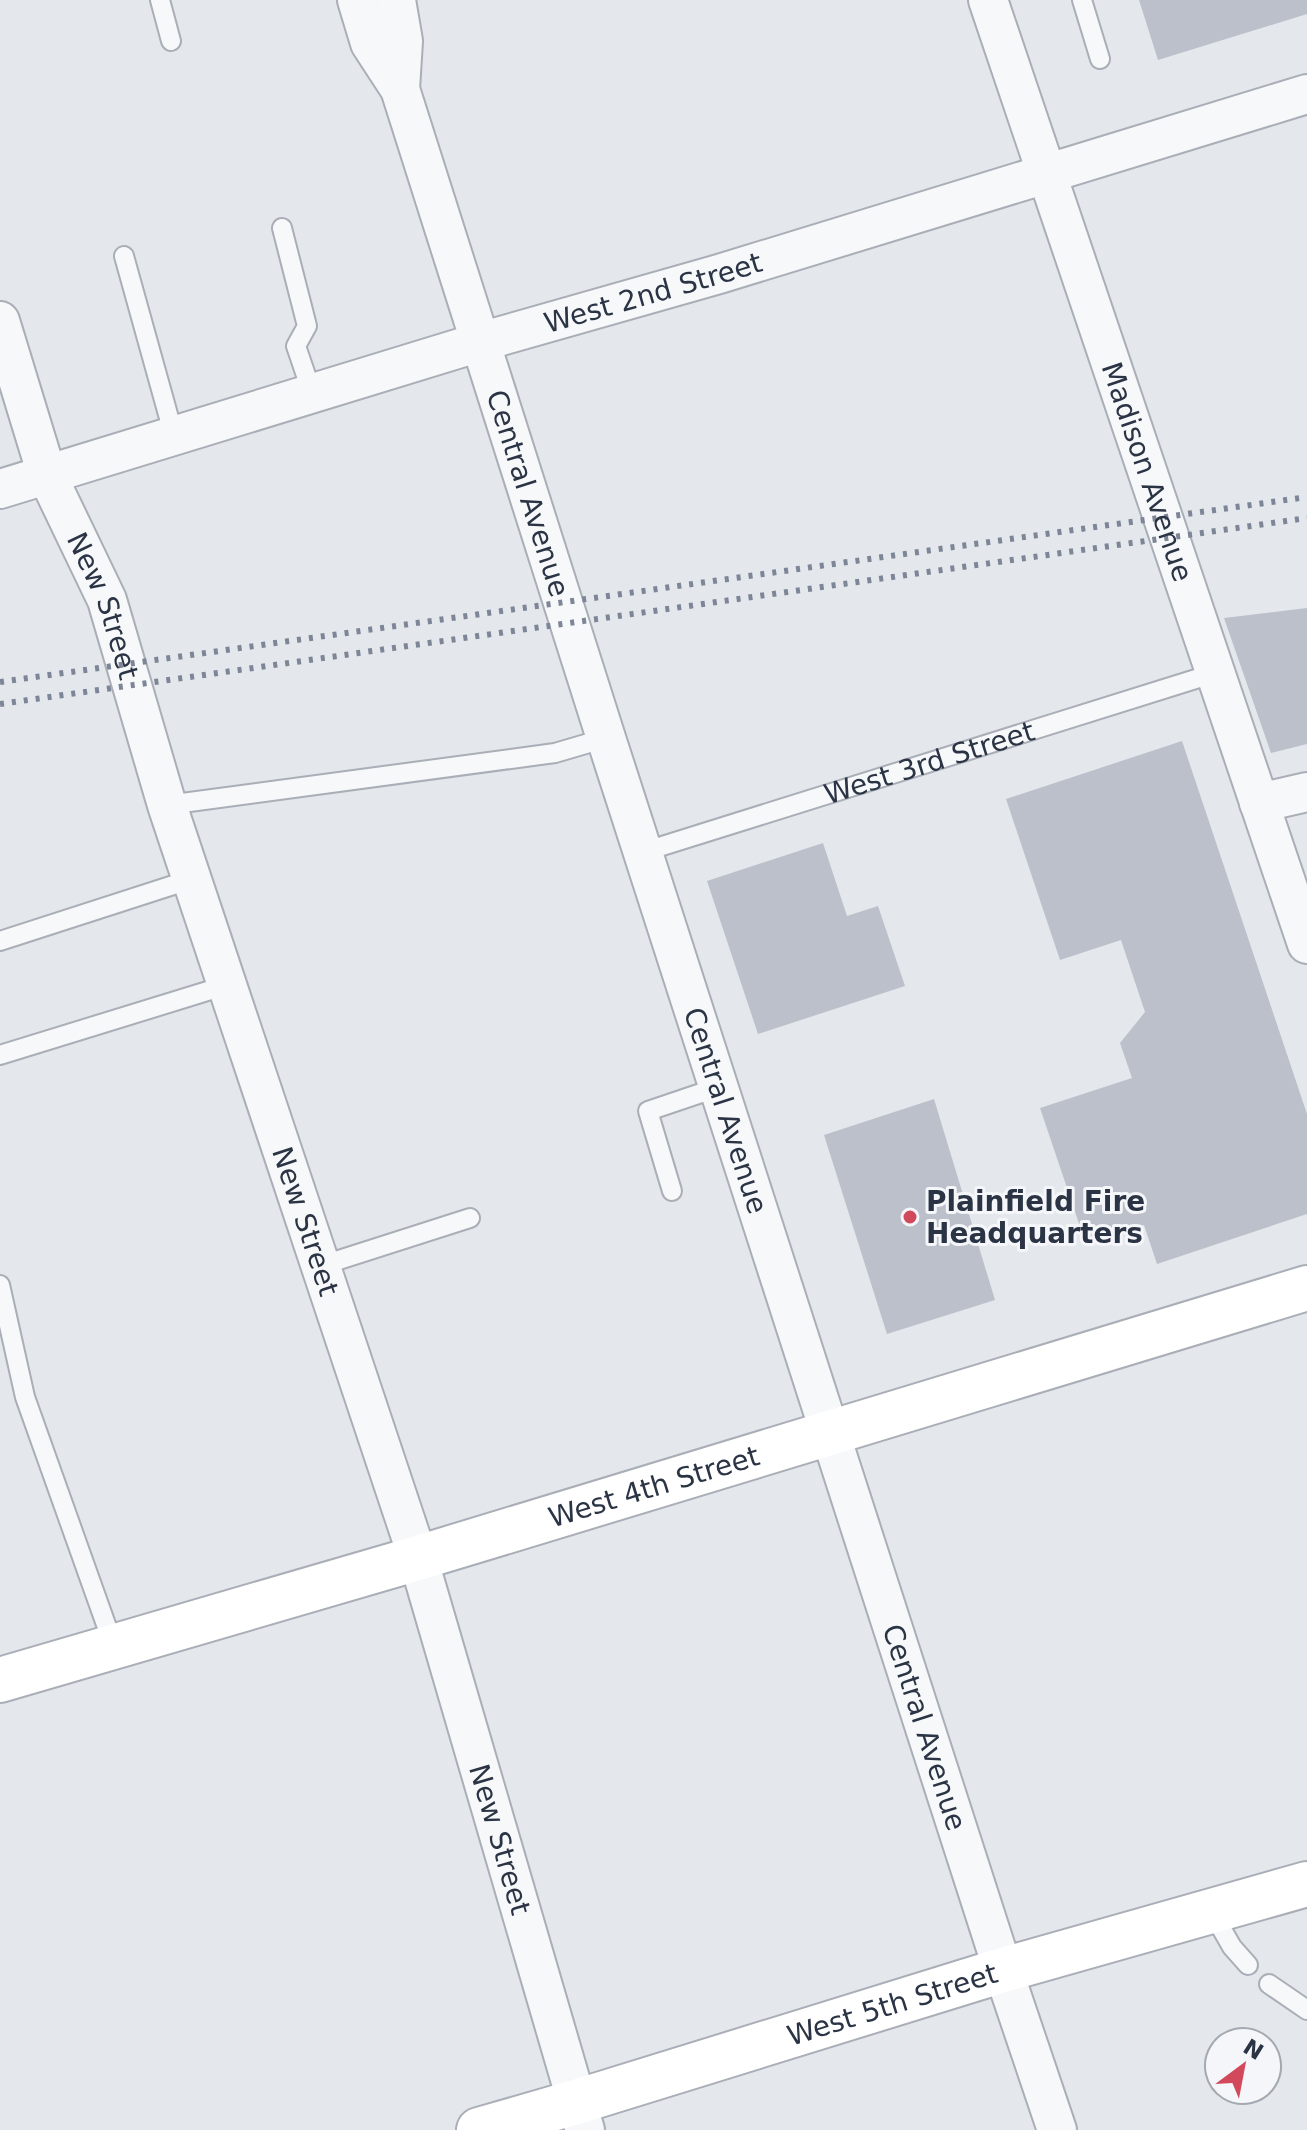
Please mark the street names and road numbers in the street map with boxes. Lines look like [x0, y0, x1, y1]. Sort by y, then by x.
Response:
street label: West 2nd Street [540, 245, 766, 339]
street label: Madison Avenue [1095, 358, 1200, 586]
street label: Central Avenue [480, 386, 577, 601]
street label: New Street [60, 527, 146, 683]
street label: West 3rd Street [820, 714, 1038, 811]
street label: Central Avenue [677, 1003, 775, 1218]
street label: New Street [266, 1142, 346, 1300]
street label: West 4th Street [545, 1439, 763, 1534]
street label: Central Avenue [876, 1620, 973, 1835]
street label: New Street [463, 1760, 538, 1918]
street label: West 5th Street [783, 1956, 1001, 2052]

